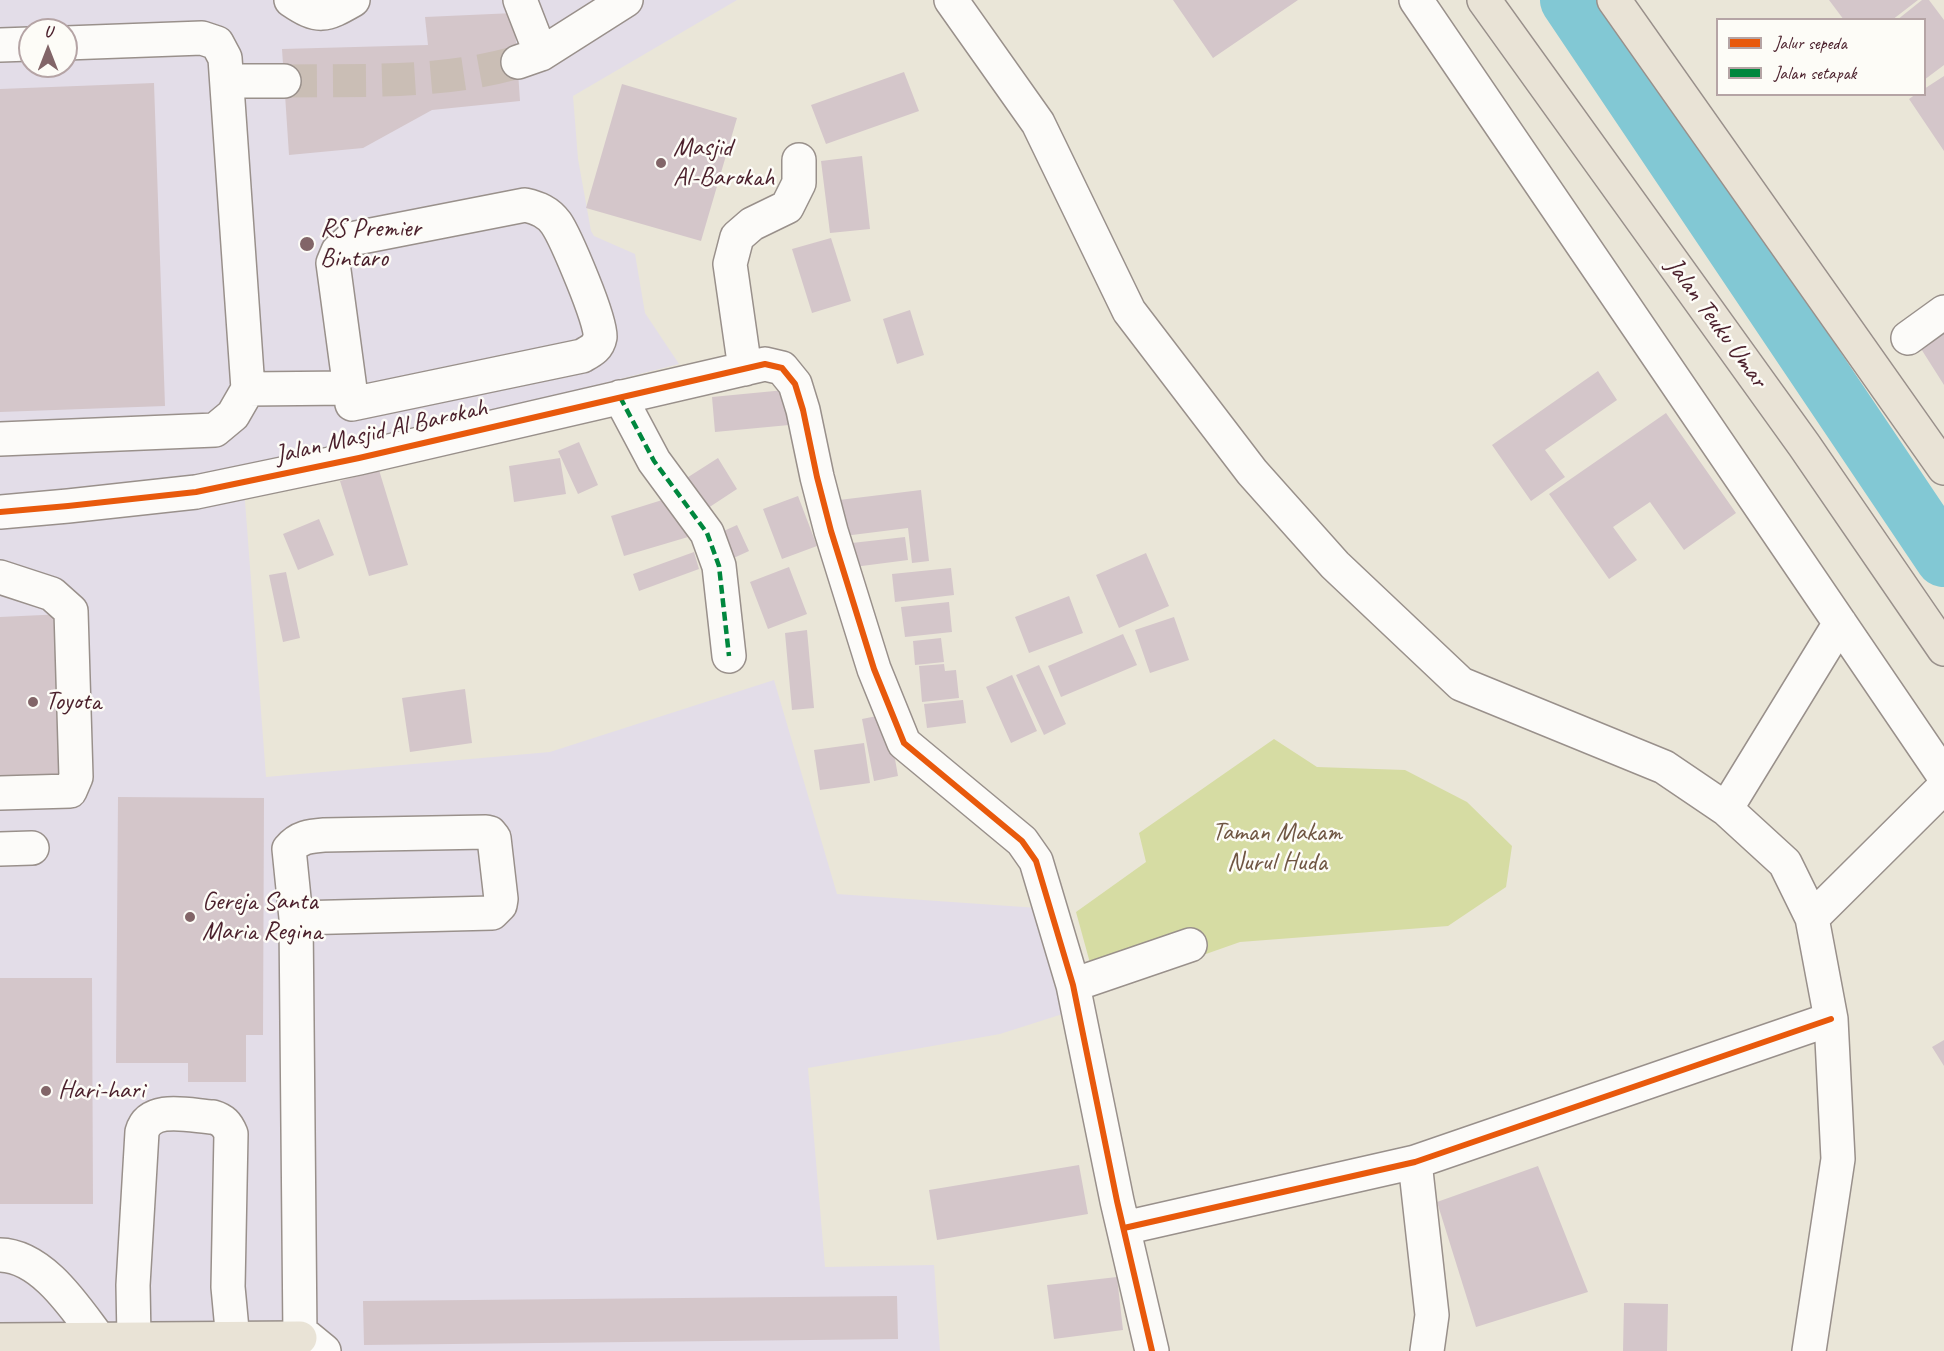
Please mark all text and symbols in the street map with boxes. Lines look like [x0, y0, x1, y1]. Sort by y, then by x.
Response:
north arrow [18, 18, 78, 78]
legend [1716, 18, 1926, 96]
text: U [44, 22, 52, 42]
text: Jalur sepeda [1774, 32, 1847, 54]
text: Jalan setapak [1774, 62, 1856, 84]
place label: Masjid Al-Barokah [673, 132, 774, 194]
marker: Masjid Al-Barokah [654, 156, 668, 170]
place label: RS Premier Bintaro [320, 213, 421, 274]
marker: RS Premier Bintaro [298, 235, 316, 253]
street label: Jalan Teuku Umar [1658, 252, 1774, 394]
street label: Jalan Masjid Al Barokah [272, 392, 490, 472]
place label: Toyota [45, 686, 101, 718]
marker: Toyota [26, 695, 40, 709]
park label: Taman Makam Nurul Huda [1212, 817, 1342, 879]
place label: Gereja Santa Maria Regina [202, 886, 322, 948]
marker: Gereja Santa Maria Regina [183, 910, 197, 924]
place label: Hari-hari [58, 1075, 144, 1107]
marker: Hari-hari [39, 1084, 53, 1098]

